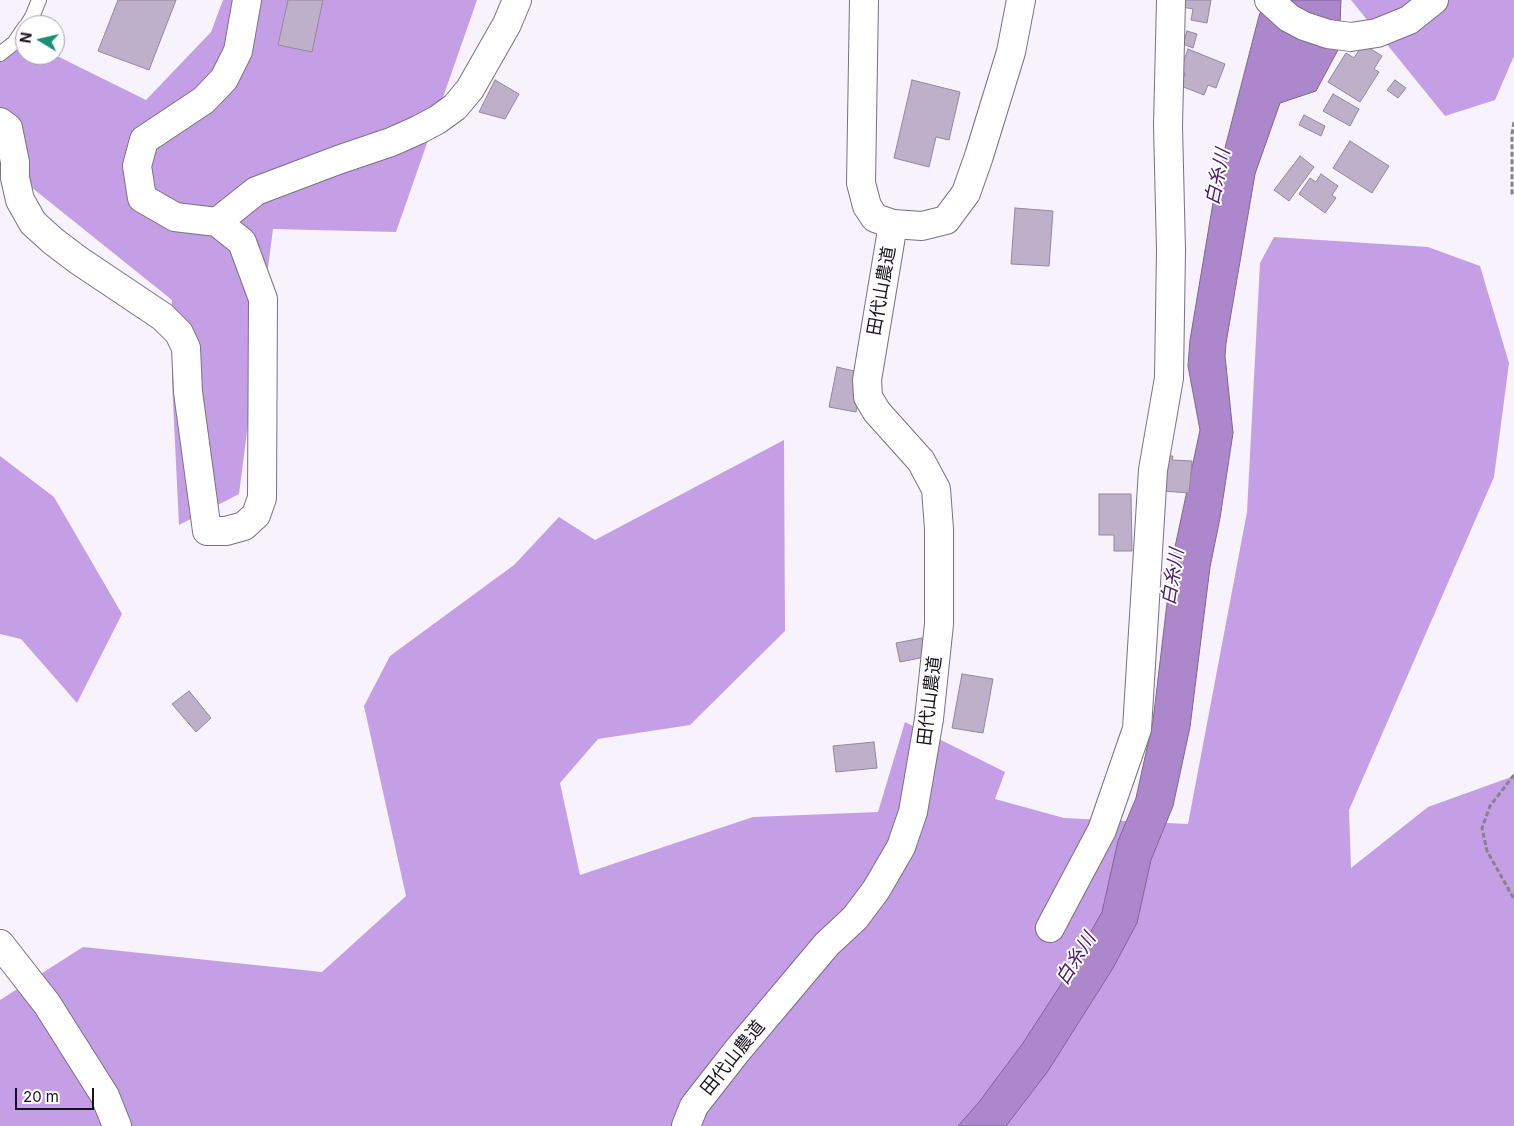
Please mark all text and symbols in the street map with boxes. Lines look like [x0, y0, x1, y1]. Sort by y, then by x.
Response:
north arrow [15, 15, 65, 65]
text: N [16, 31, 35, 44]
water label: 白糸川 [1201, 147, 1235, 207]
street label: 田代山農道 [864, 245, 900, 337]
water label: 白糸川 [1157, 547, 1189, 607]
street label: 田代山農道 [914, 655, 946, 747]
water label: 白糸川 [1051, 929, 1101, 989]
street label: 田代山農道 [696, 1016, 770, 1100]
scale bar [18, 1078, 96, 1110]
text: 20 m [23, 1087, 59, 1106]

